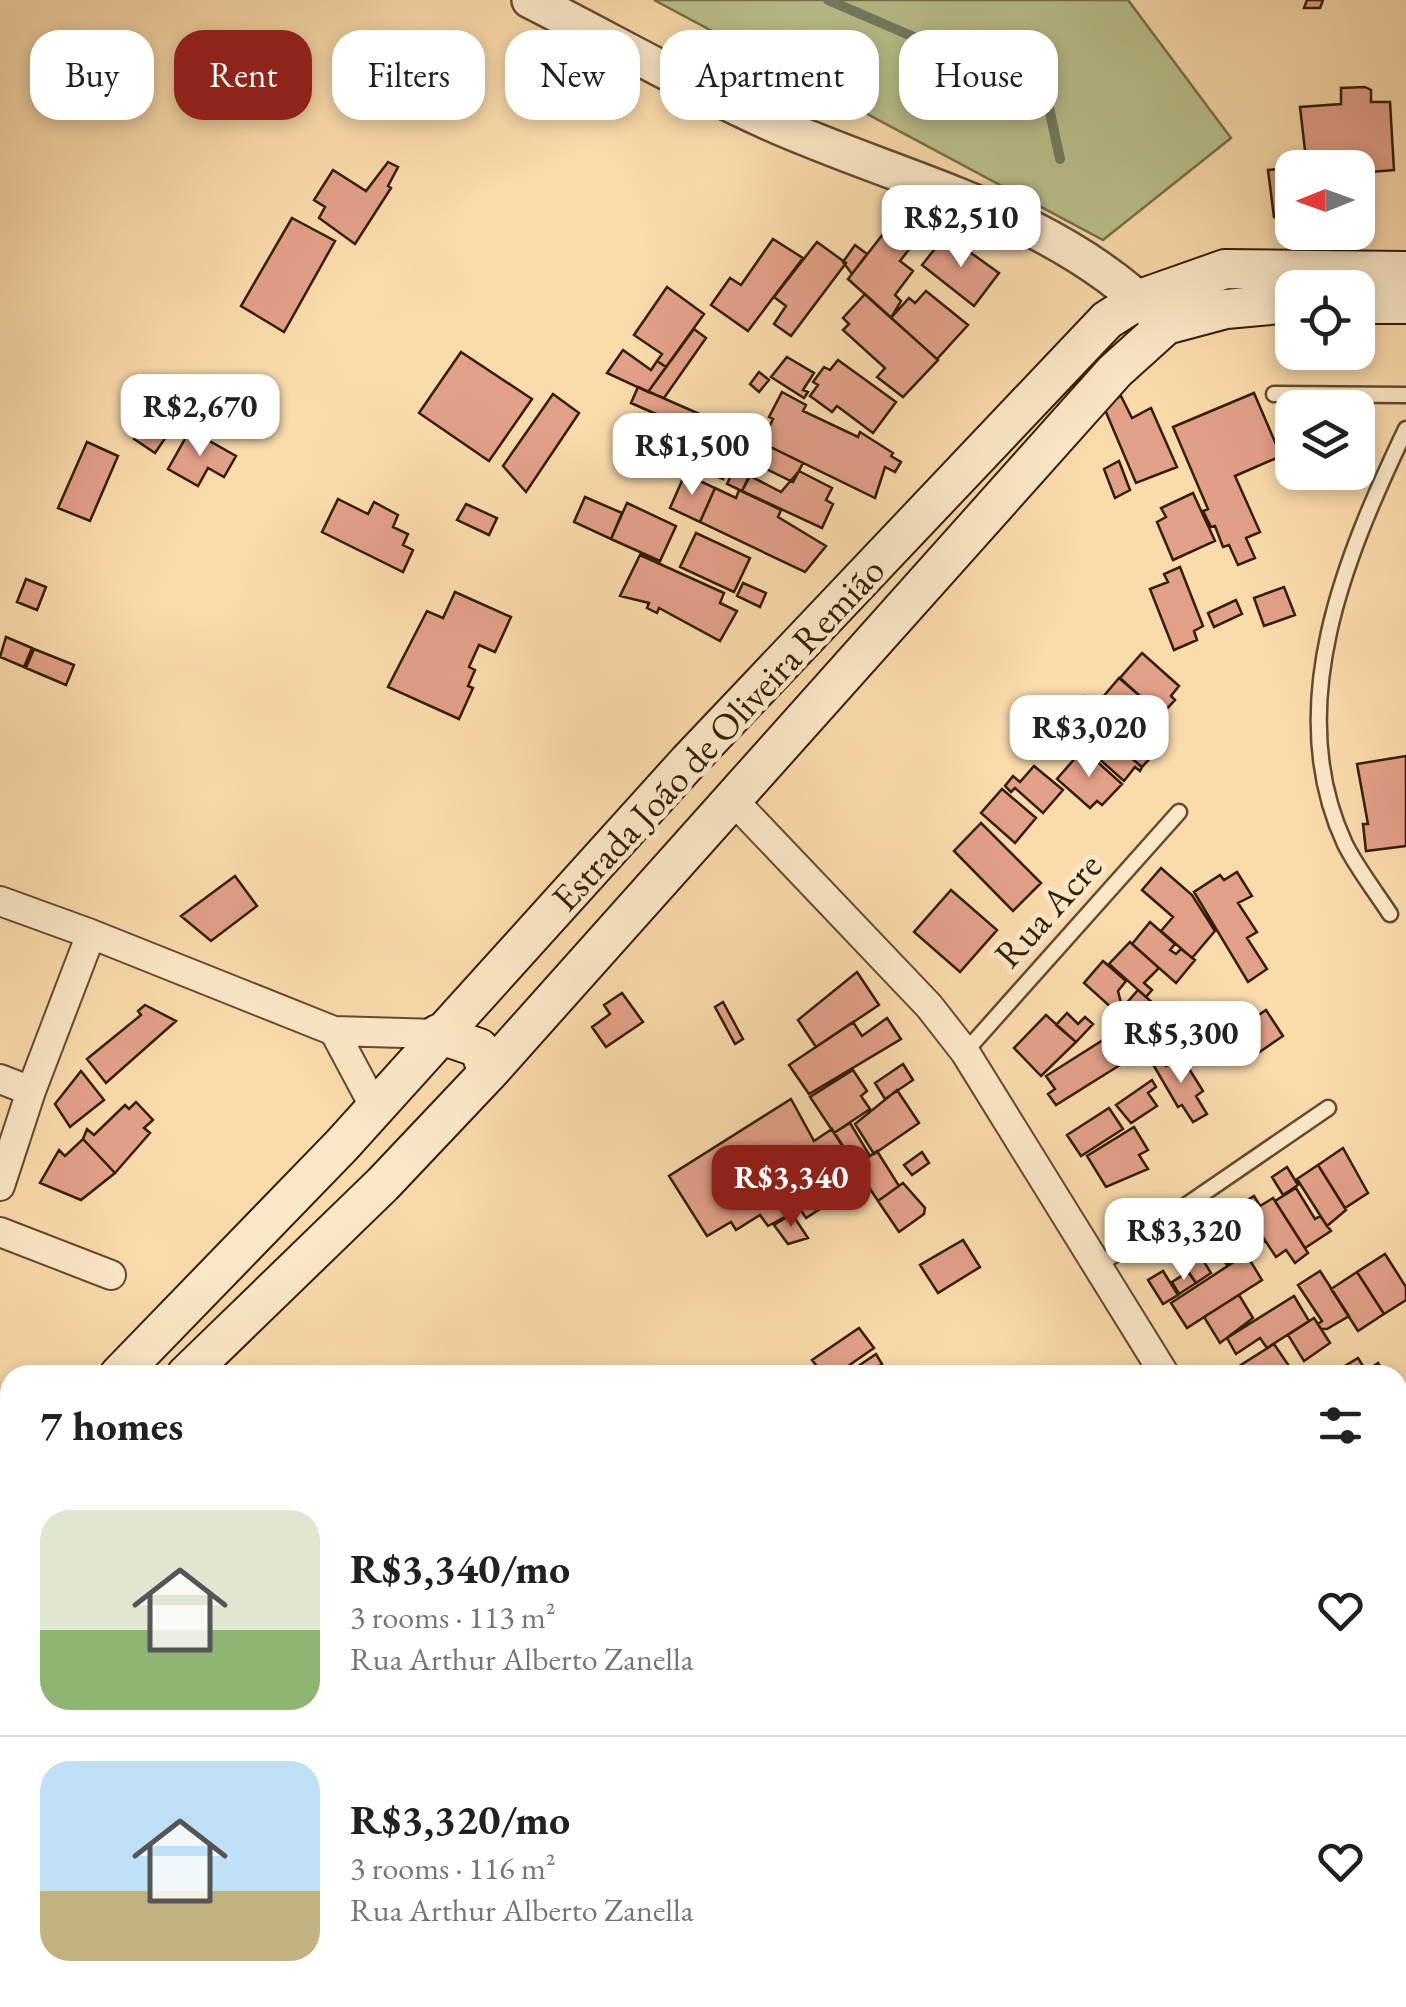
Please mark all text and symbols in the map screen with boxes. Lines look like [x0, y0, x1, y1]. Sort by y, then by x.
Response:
chip: Buy [30, 30, 154, 120]
chip: Rent [174, 30, 312, 120]
chip: Filters [332, 30, 485, 120]
chip: New [505, 30, 640, 120]
chip: Apartment [660, 30, 879, 120]
chip: House [899, 30, 1058, 120]
north arrow [1275, 150, 1375, 250]
map controls [1275, 150, 1375, 490]
pin: R$2,510 [869, 185, 1053, 270]
text: R$2,510 [904, 196, 1018, 238]
button: locate [1275, 270, 1375, 370]
pin: R$2,670 [108, 374, 292, 459]
text: R$2,670 [143, 385, 257, 427]
button: layers [1275, 390, 1375, 490]
pin: R$1,500 [600, 413, 784, 498]
text: R$1,500 [635, 424, 749, 466]
street label: Estrada João de Oliveira Remião [540, 546, 895, 921]
pin: R$3,020 [997, 695, 1181, 780]
text: R$3,020 [1032, 706, 1146, 748]
street label: Rua Acre [983, 842, 1112, 978]
pin: R$5,300 [1089, 1001, 1273, 1086]
text: R$5,300 [1124, 1012, 1238, 1054]
pin: R$3,340 [699, 1145, 883, 1230]
text: R$3,340 [734, 1156, 848, 1198]
pin: R$3,320 [1092, 1198, 1276, 1283]
text: R$3,320 [1127, 1209, 1241, 1251]
text: 7 homes [40, 1398, 183, 1453]
icon: filters [1313, 1398, 1368, 1453]
text: R$3,340/mo [350, 1541, 570, 1596]
icon: home [120, 1550, 240, 1670]
icon: heart [1313, 1583, 1368, 1638]
text: 3 rooms · 113 m² [350, 1596, 556, 1638]
text: Rua Arthur Alberto Zanella [350, 1638, 694, 1680]
text: R$3,320/mo [350, 1792, 570, 1847]
icon: home [120, 1801, 240, 1921]
icon: heart [1313, 1834, 1368, 1889]
text: 3 rooms · 116 m² [350, 1847, 556, 1889]
text: Rua Arthur Alberto Zanella [350, 1889, 694, 1931]

